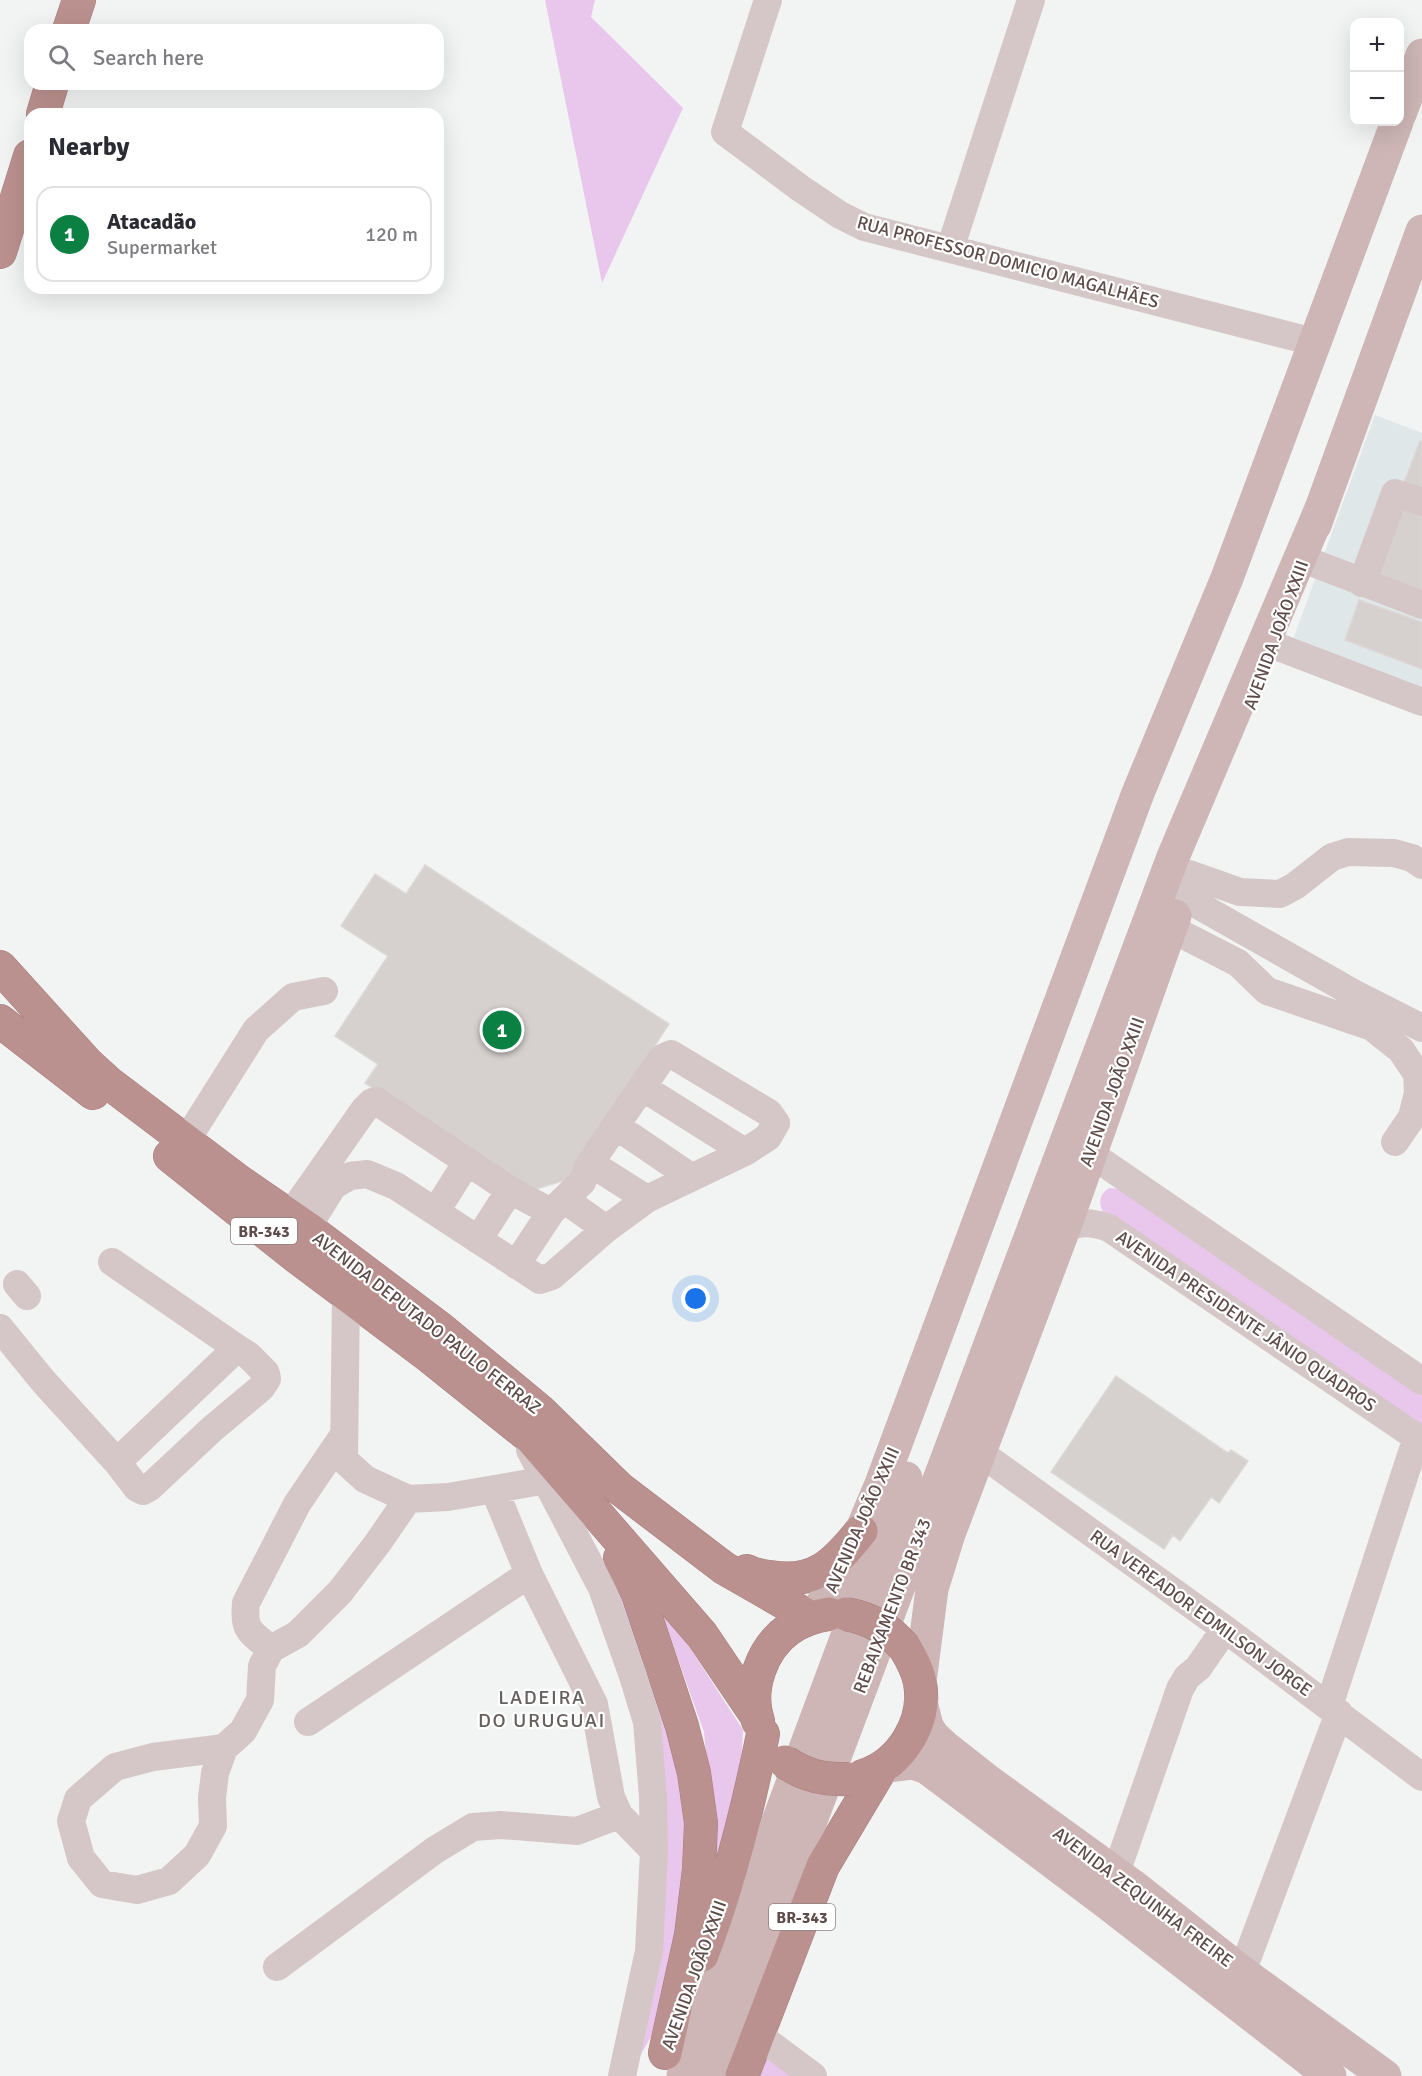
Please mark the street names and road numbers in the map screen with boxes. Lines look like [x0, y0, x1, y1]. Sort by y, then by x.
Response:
street label: RUA PROFESSOR DOMICIO MAGALHÃES [855, 211, 1161, 313]
street label: AVENIDA JOÃO XXIII [1239, 557, 1313, 713]
street label: AVENIDA JOÃO XXIII [1075, 1014, 1149, 1170]
road number: BR-343 [231, 1218, 297, 1244]
street label: AVENIDA PRESIDENTE JÂNIO QUADROS [1112, 1226, 1380, 1416]
street label: AVENIDA DEPUTADO PAULO FERRAZ [308, 1227, 546, 1419]
street label: AVENIDA JOÃO XXIII [820, 1444, 904, 1596]
street label: REBAIXAMENTO BR 343 [848, 1515, 936, 1697]
street label: RUA VEREADOR EDMILSON JORGE [1086, 1525, 1316, 1701]
street label: AVENIDA ZEQUINHA FREIRE [1049, 1822, 1237, 1972]
street label: AVENIDA JOÃO XXIII [657, 1897, 731, 2053]
road number: BR-343 [769, 1904, 835, 1930]

